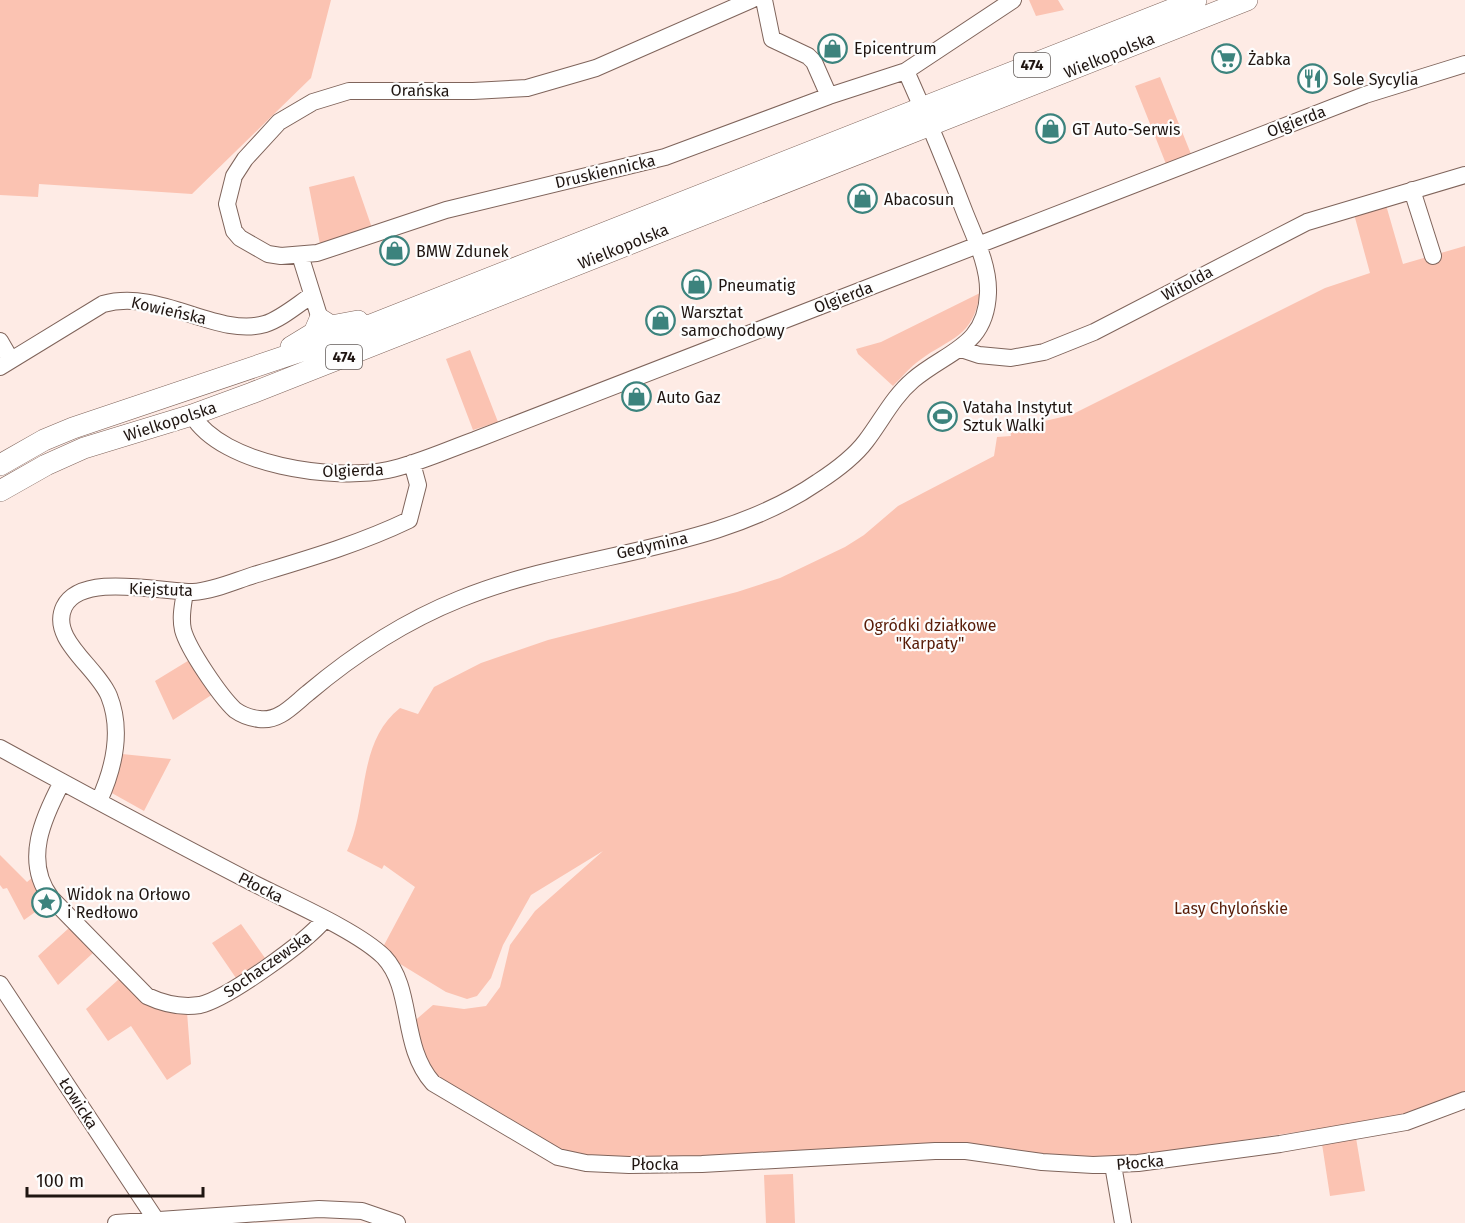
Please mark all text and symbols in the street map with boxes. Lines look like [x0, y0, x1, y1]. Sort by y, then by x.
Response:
street label: Wielkopolska [1061, 29, 1157, 82]
shop icon: Epicentrum [817, 32, 849, 64]
place label: Epicentrum [854, 39, 937, 58]
supermarket icon: Żabka [1211, 43, 1243, 75]
place label: Żabka [1248, 49, 1291, 69]
road number: 474 [1014, 53, 1050, 77]
restaurant icon: Sole Sycylia [1296, 63, 1328, 95]
place label: Sole Sycylia [1333, 70, 1418, 89]
street label: Orańska [390, 80, 450, 101]
street label: Olgierda [1264, 102, 1328, 141]
shop icon: GT Auto-Serwis [1035, 113, 1067, 145]
place label: GT Auto-Serwis [1072, 120, 1181, 139]
street label: Druskiennicka [553, 151, 657, 192]
shop icon: Abacosun [847, 183, 879, 215]
place label: Abacosun [884, 190, 954, 209]
street label: Wielkopolska [575, 220, 671, 273]
shop icon: BMW Zdunek [379, 235, 411, 267]
place label: BMW Zdunek [416, 242, 510, 261]
street label: Witolda [1158, 262, 1216, 305]
shop icon: Pneumatig [681, 269, 713, 301]
place label: Pneumatig [718, 276, 796, 295]
street label: Olgierda [811, 278, 875, 317]
street label: Kowieńska [129, 293, 208, 328]
place label: Warsztat samochodowy [681, 303, 785, 340]
shop icon: Warsztat samochodowy [644, 305, 676, 337]
road number: 474 [326, 345, 362, 369]
shop icon: Auto Gaz [620, 381, 652, 413]
place label: Auto Gaz [657, 388, 720, 407]
street label: Wielkopolska [121, 398, 219, 445]
place label: Vataha Instytut Sztuk Walki [963, 398, 1073, 435]
sports icon: Vataha Instytut Sztuk Walki [926, 400, 958, 432]
street label: Olgierda [322, 460, 384, 481]
street label: Gedymina [615, 528, 690, 563]
street label: Kiejstuta [129, 579, 193, 600]
park label: Ogródki działkowe "Karpaty" [863, 616, 997, 653]
street label: Płocka [235, 868, 286, 907]
place label: Widok na Orłowo i Redłowo [67, 885, 191, 922]
place icon: Widok na Orłowo i Redłowo [30, 887, 62, 919]
park label: Lasy Chylońskie [1174, 899, 1288, 918]
street label: Sochaczewska [220, 927, 315, 1002]
street label: Łowicka [55, 1074, 102, 1133]
street label: Płocka [1115, 1151, 1165, 1174]
street label: Płocka [631, 1155, 679, 1174]
scale bar [27, 1160, 202, 1198]
text: 100 m [36, 1170, 84, 1192]

